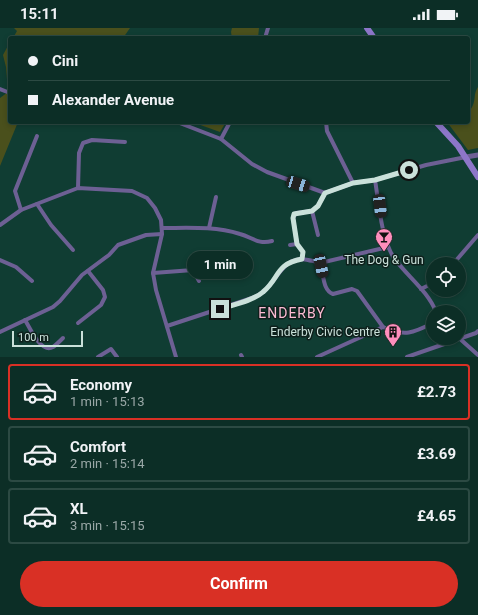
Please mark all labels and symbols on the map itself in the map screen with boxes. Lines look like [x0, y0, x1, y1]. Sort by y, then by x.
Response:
route start [400, 161, 418, 179]
car [285, 175, 311, 193]
car [373, 193, 387, 219]
bar icon: The Dog & Gun [374, 227, 394, 252]
callout: 1 min [187, 251, 253, 279]
car [313, 253, 329, 279]
place label: The Dog & Gun [344, 253, 424, 267]
route end [211, 300, 229, 318]
district label: ENDERBY [258, 305, 326, 321]
building icon: Enderby Civic Centre [383, 322, 403, 347]
place label: Enderby Civic Centre [270, 325, 380, 339]
scale bar [12, 329, 83, 348]

